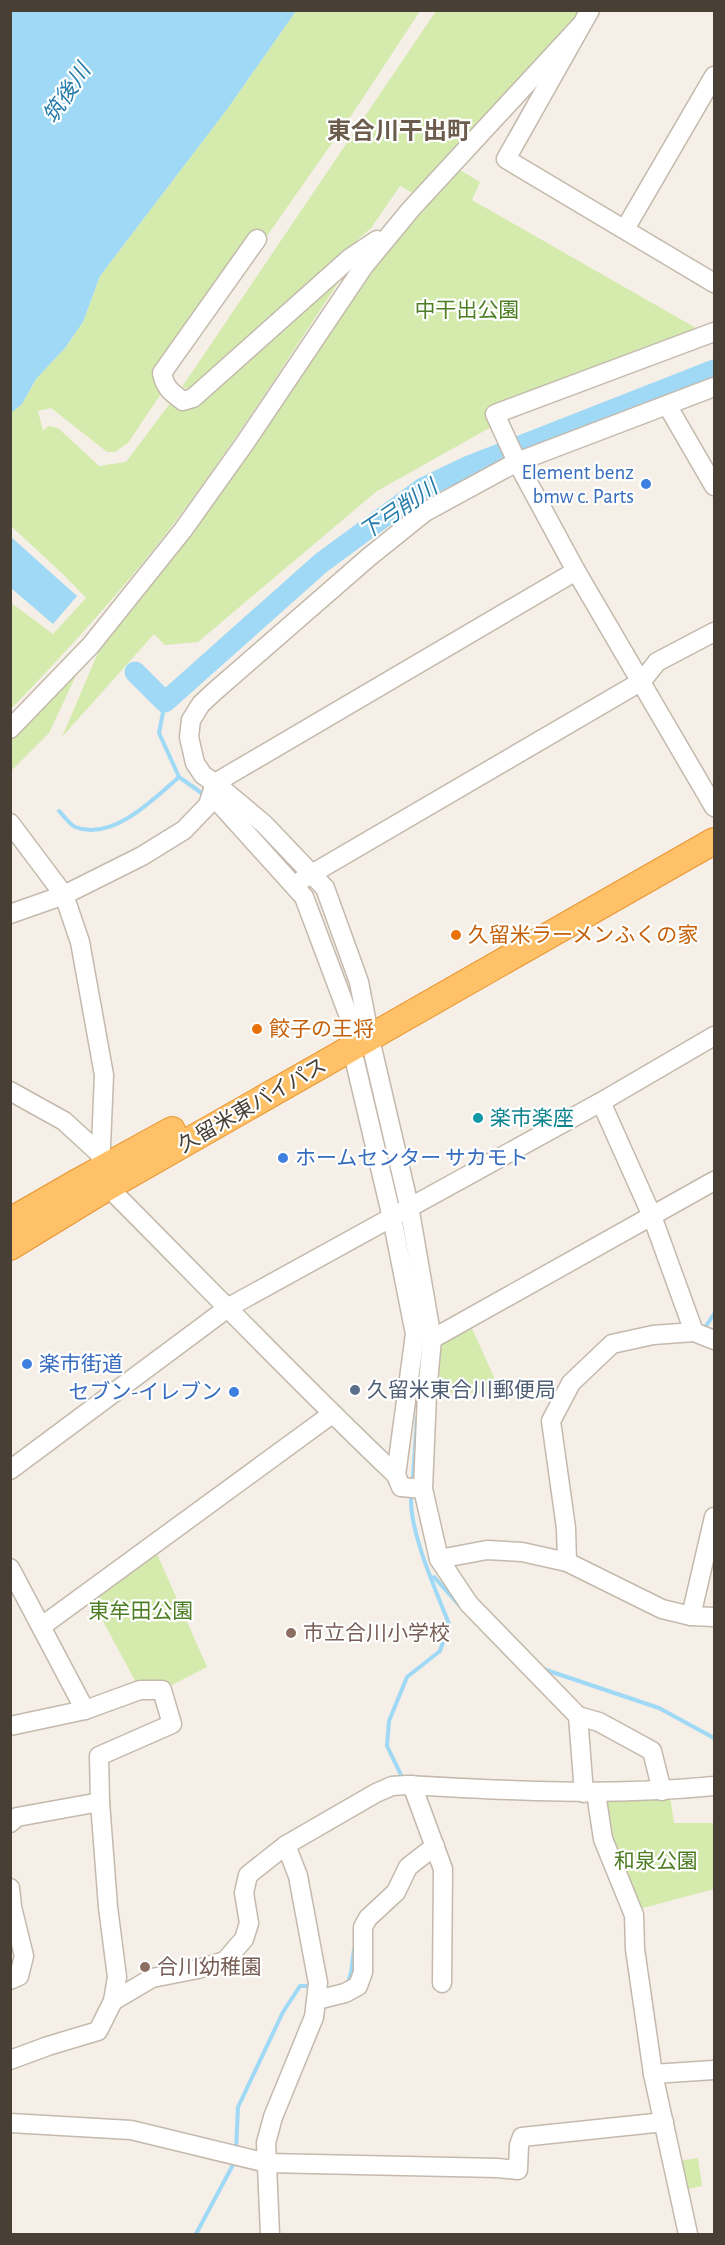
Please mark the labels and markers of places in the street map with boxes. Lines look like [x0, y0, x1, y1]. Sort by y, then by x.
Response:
place label: Element benz bmw c. Parts [522, 462, 634, 507]
marker: Element benz bmw c. Parts [639, 477, 653, 491]
place label: 久留米ラーメンふくの家 [468, 924, 698, 946]
marker: 久留米ラーメンふくの家 [449, 928, 463, 942]
place label: 餃子の王将 [269, 1018, 374, 1040]
marker: 餃子の王将 [250, 1022, 264, 1036]
place label: 楽市楽座 [490, 1107, 574, 1129]
marker: 楽市楽座 [471, 1111, 485, 1125]
place label: ホームセンター サカモト [295, 1147, 529, 1169]
marker: ホームセンター サカモト [276, 1151, 290, 1165]
place label: 楽市街道 [39, 1353, 123, 1375]
marker: 楽市街道 [20, 1357, 34, 1371]
place label: 久留米東合川郵便局 [367, 1379, 556, 1401]
place label: セブン-イレブン [69, 1380, 222, 1403]
marker: 久留米東合川郵便局 [348, 1383, 362, 1397]
marker: セブン-イレブン [227, 1385, 241, 1399]
place label: 市立合川小学校 [303, 1622, 450, 1644]
marker: 市立合川小学校 [284, 1626, 298, 1640]
place label: 合川幼稚園 [157, 1956, 262, 1978]
marker: 合川幼稚園 [138, 1960, 152, 1974]

